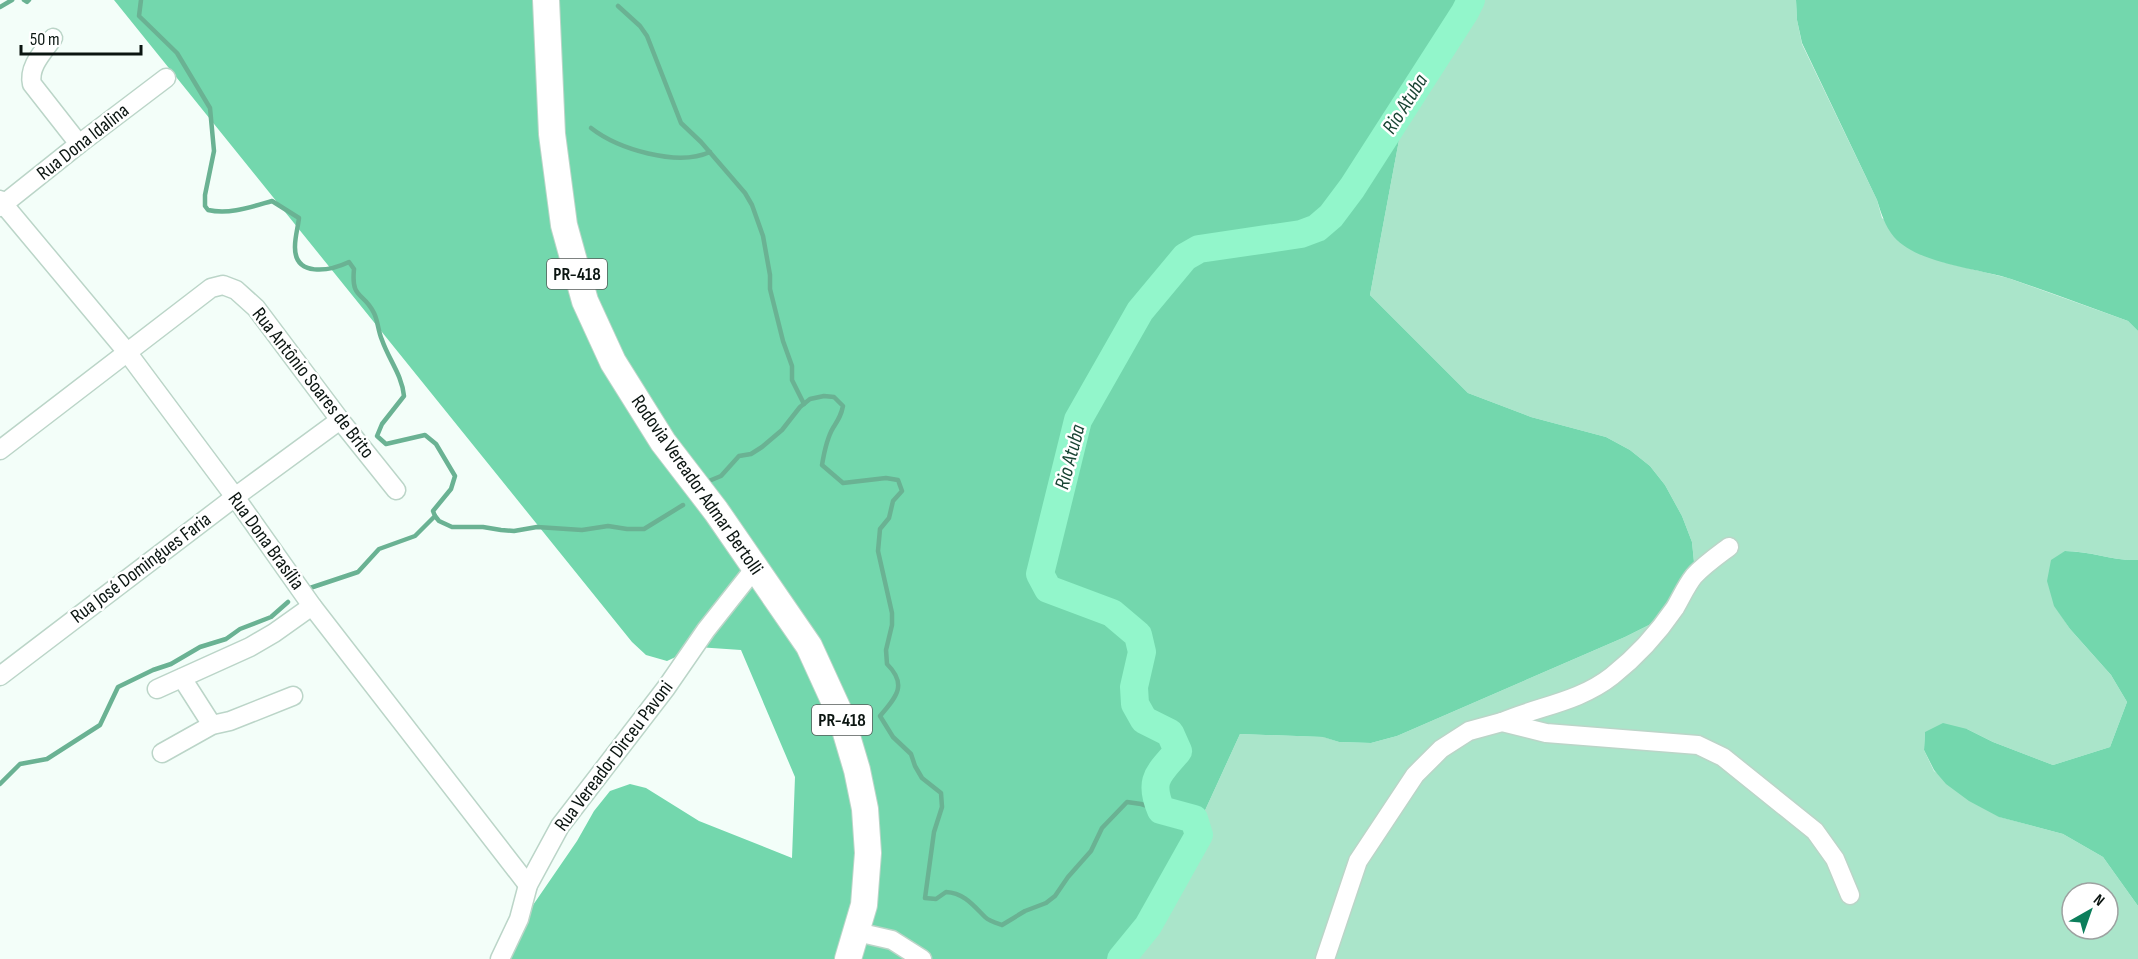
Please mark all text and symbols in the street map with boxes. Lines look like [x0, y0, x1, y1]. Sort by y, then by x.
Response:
scale bar [21, 18, 141, 56]
text: 50 m [30, 29, 60, 50]
water label: Rio Atuba [1377, 69, 1433, 139]
street label: Rua Dona Idalina [32, 99, 134, 185]
road number: PR-418 [547, 259, 607, 289]
street label: Rua Antônio Soares de Brito [247, 303, 379, 463]
street label: Rodovia Vereador Admar Bertolli [626, 390, 768, 580]
water label: Rio Atuba [1049, 422, 1091, 492]
street label: Rua Dona Brasília [223, 488, 309, 594]
street label: Rua José Domingues Faria [66, 507, 216, 629]
street label: Rua Vereador Dirceu Pavoni [550, 676, 678, 836]
road number: PR-418 [812, 705, 872, 735]
north arrow [2060, 881, 2120, 941]
text: N [2089, 891, 2108, 911]

